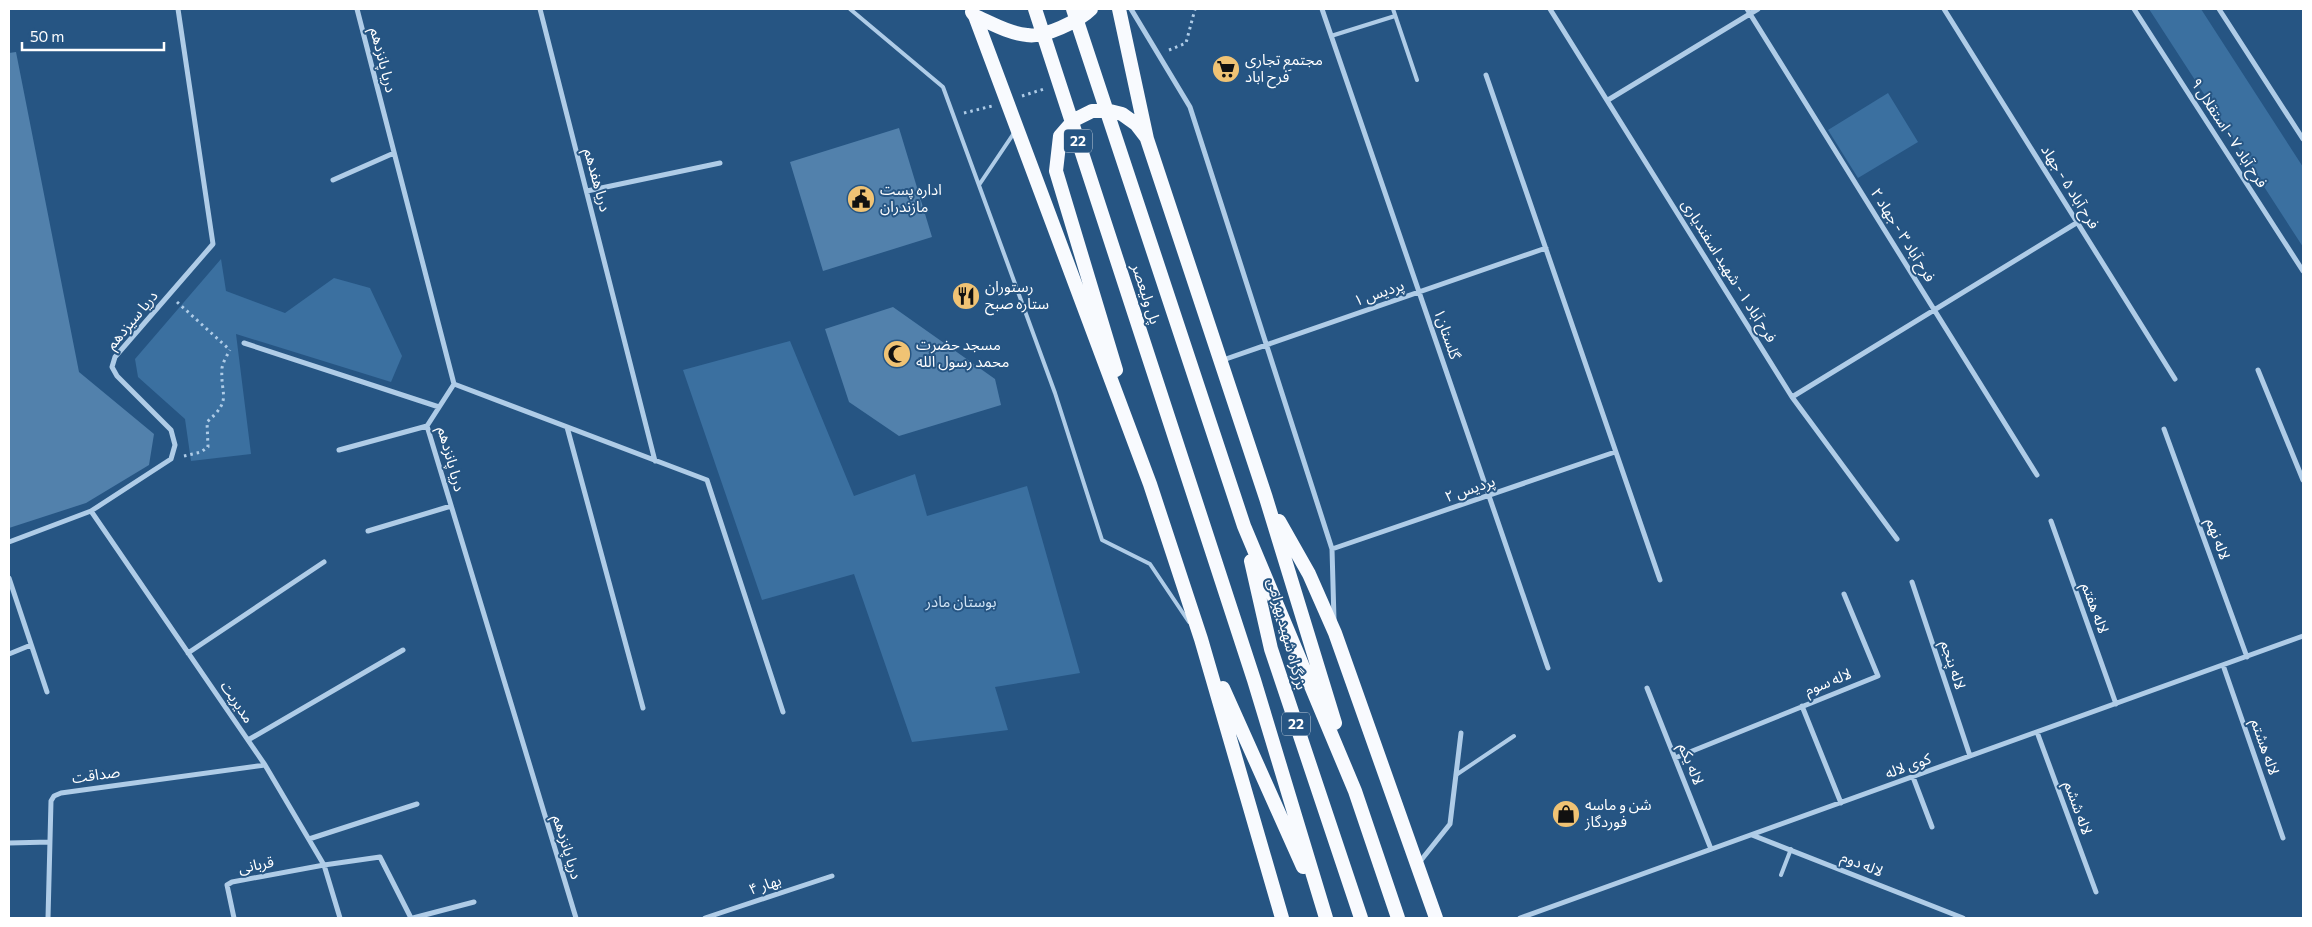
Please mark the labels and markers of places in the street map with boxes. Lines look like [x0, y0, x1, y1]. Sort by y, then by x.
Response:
place label: مجتمع تجاری فرح اباد [1245, 50, 1323, 89]
supermarket icon: مجتمع تجاری فرح اباد [1211, 54, 1241, 84]
place label: اداره پست مازندران [880, 180, 942, 216]
public building icon: اداره پست مازندران [846, 184, 876, 214]
place label: رستوران ستاره صبح [985, 277, 1049, 316]
restaurant icon: رستوران ستاره صبح [951, 281, 981, 311]
place label: مسجد حضرت محمد رسول الله [916, 335, 1009, 371]
mosque icon: مسجد حضرت محمد رسول الله [882, 339, 912, 369]
place label: شن و ماسه فوردگاز [1584, 795, 1652, 831]
shop icon: شن و ماسه فوردگاز [1551, 799, 1581, 829]

